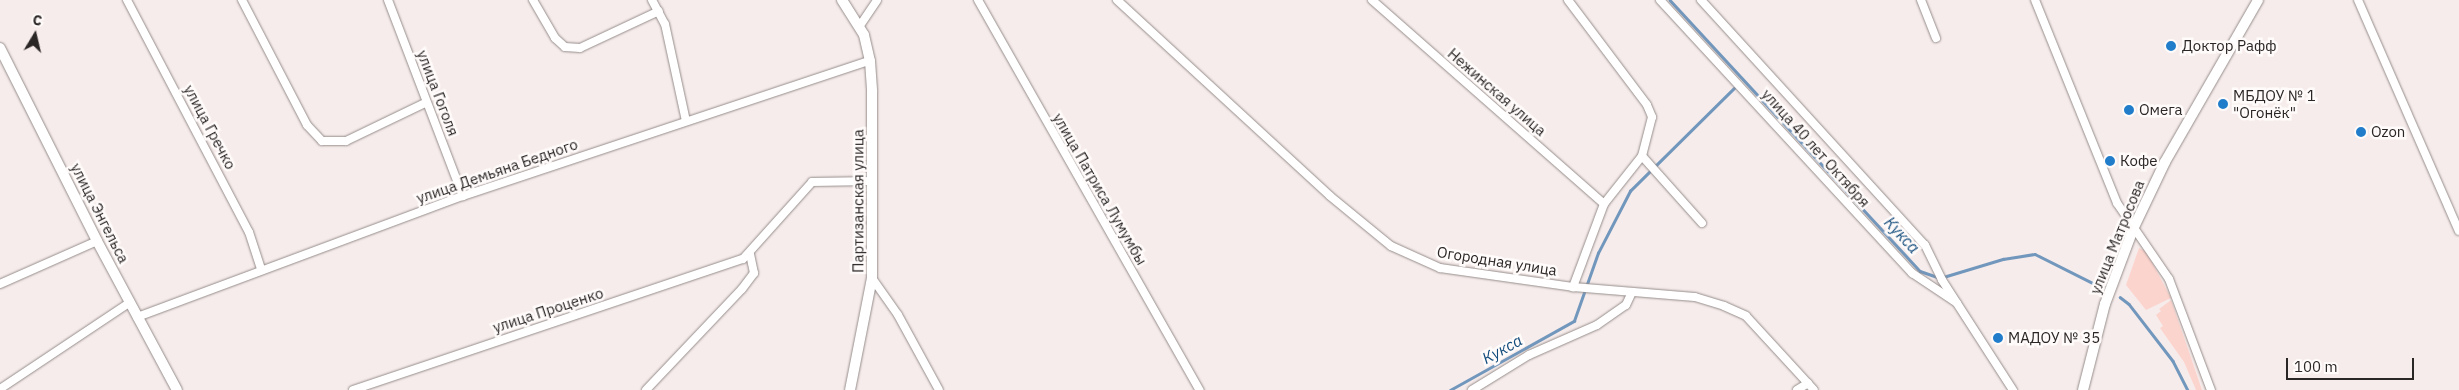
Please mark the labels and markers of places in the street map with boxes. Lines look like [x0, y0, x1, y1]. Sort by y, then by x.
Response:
place label: Доктор Рафф [2182, 37, 2276, 55]
marker: Доктор Рафф [2164, 39, 2178, 53]
place label: МБДОУ № 1 "Огонёк" [2233, 86, 2316, 121]
marker: МБДОУ № 1 "Огонёк" [2217, 98, 2229, 110]
place label: Омега [2139, 101, 2183, 119]
marker: Омега [2123, 104, 2135, 116]
place label: Ozon [2371, 123, 2405, 141]
marker: Ozon [2355, 126, 2367, 138]
place label: Кофе [2120, 152, 2157, 170]
marker: Кофе [2104, 155, 2116, 167]
place label: МАДОУ № 35 [2008, 329, 2100, 347]
marker: МАДОУ № 35 [1992, 332, 2004, 344]

